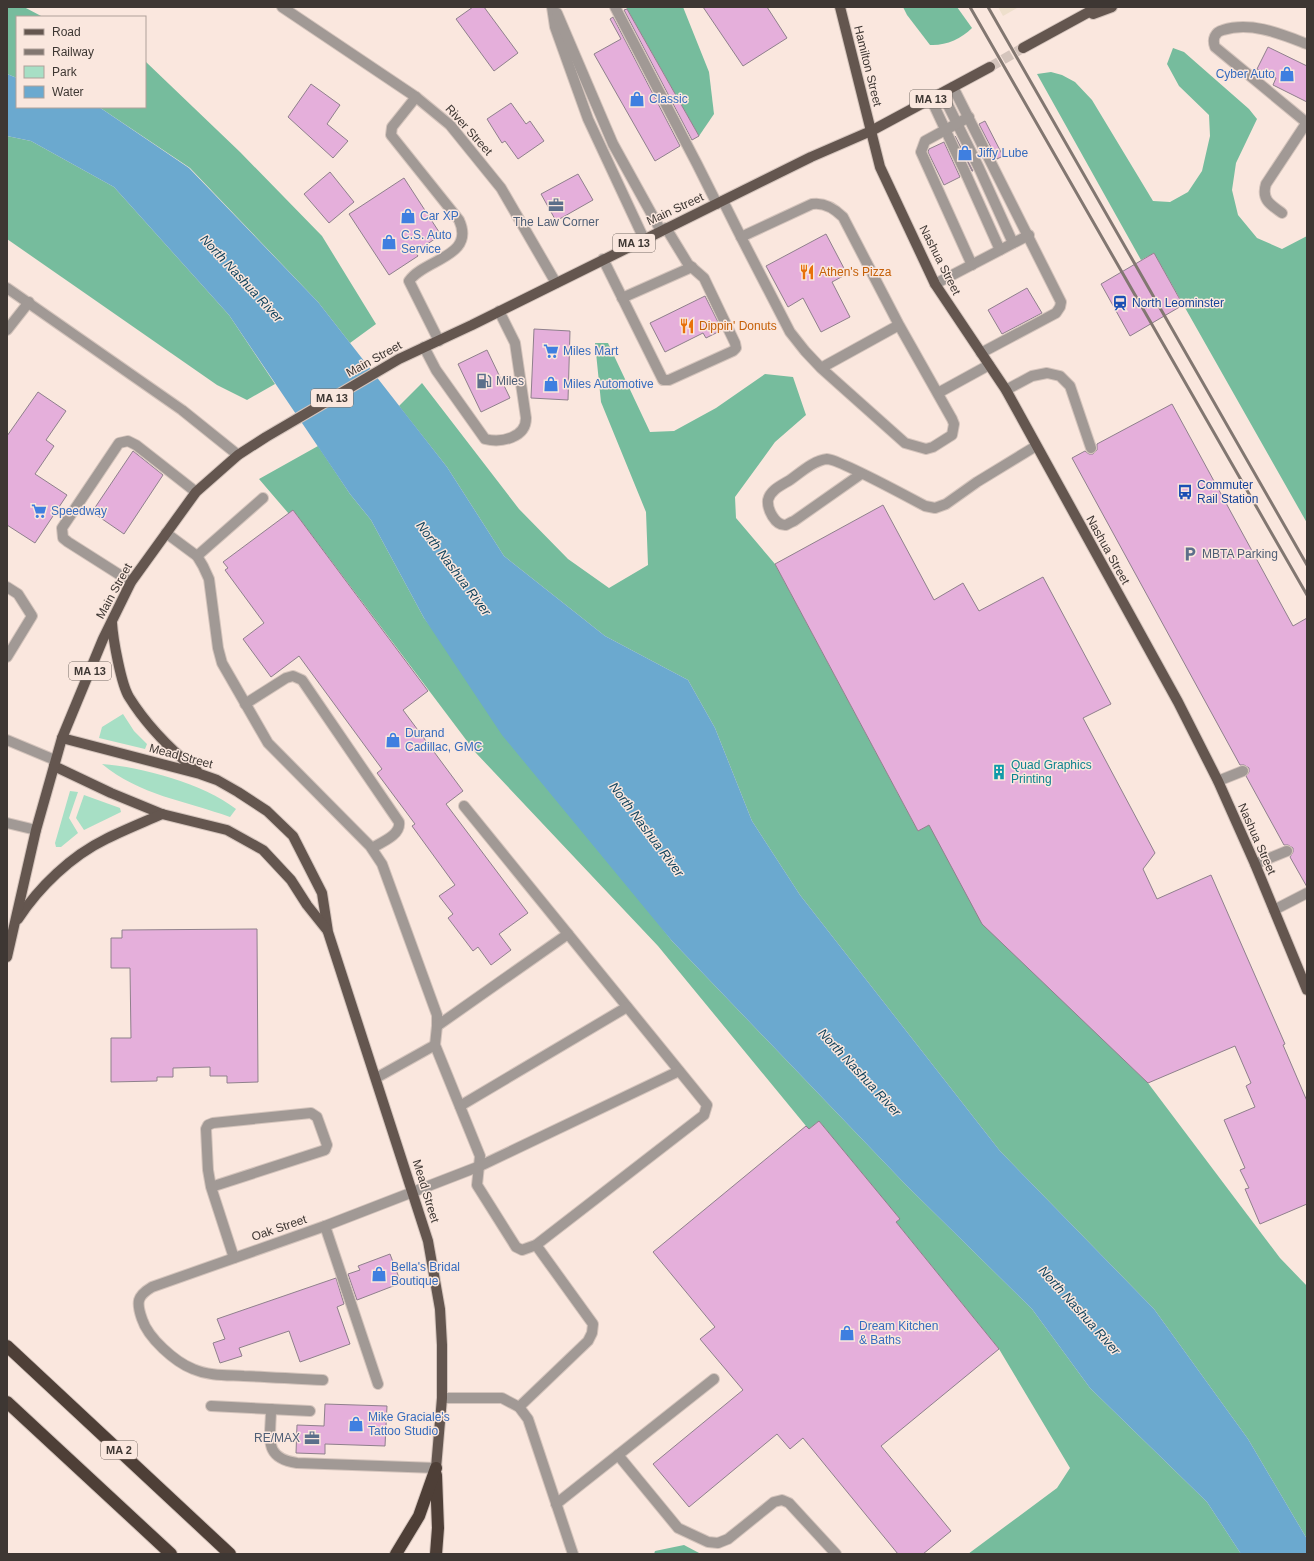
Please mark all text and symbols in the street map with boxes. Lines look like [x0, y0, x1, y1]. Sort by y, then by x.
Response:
legend [16, 16, 146, 108]
street label: Hamilton Street [851, 24, 885, 108]
text: Road [52, 25, 81, 39]
text: Railway [52, 45, 94, 59]
text: Park [52, 65, 78, 79]
shop icon: Cyber Auto [1278, 65, 1296, 83]
place label: Cyber Auto [1216, 67, 1275, 81]
text: Water [52, 85, 84, 99]
shop icon: Classic [628, 90, 646, 108]
road number: MA 13 [910, 90, 952, 108]
place label: Classic [649, 92, 688, 106]
street label: River Street [443, 102, 496, 159]
shop icon: Jiffy Lube [956, 144, 974, 162]
place label: Jiffy Lube [977, 146, 1028, 160]
street label: Main Street [644, 189, 706, 228]
office icon: The Law Corner [547, 196, 565, 214]
shop icon: Car XP [399, 207, 417, 225]
place label: Car XP [420, 209, 459, 223]
place label: The Law Corner [513, 215, 599, 229]
street label: Nashua Street [916, 223, 964, 298]
place label: C.S. Auto Service [401, 228, 452, 256]
water label: North Nashua River [197, 231, 287, 326]
shop icon: C.S. Auto Service [380, 233, 398, 251]
road number: MA 13 [613, 234, 655, 252]
restaurant icon: Athen's Pizza [798, 263, 816, 281]
place label: Athen's Pizza [819, 265, 892, 279]
station icon: North Leominster [1111, 294, 1129, 312]
place label: North Leominster [1132, 296, 1224, 310]
restaurant icon: Dippin' Donuts [678, 317, 696, 335]
place label: Dippin' Donuts [699, 319, 777, 333]
street label: Main Street [344, 338, 405, 380]
supermarket icon: Miles Mart [542, 342, 560, 360]
place label: Miles Mart [563, 344, 619, 358]
fuel station icon: Miles [475, 372, 493, 390]
place label: Miles [496, 374, 524, 388]
shop icon: Miles Automotive [542, 375, 560, 393]
place label: Miles Automotive [563, 377, 654, 391]
road number: MA 13 [311, 389, 353, 407]
place label: Commuter Rail Station [1197, 478, 1258, 506]
bus stop icon: Commuter Rail Station [1176, 483, 1194, 501]
supermarket icon: Speedway [30, 502, 48, 520]
place label: Speedway [51, 504, 107, 518]
street label: Nashua Street [1083, 513, 1133, 588]
water label: North Nashua River [413, 518, 494, 619]
parking icon: MBTA Parking [1181, 545, 1199, 563]
place label: MBTA Parking [1202, 547, 1278, 561]
street label: Main Street [93, 560, 135, 621]
road number: MA 13 [69, 662, 111, 680]
place label: Durand Cadillac, GMC [405, 726, 483, 754]
shop icon: Durand Cadillac, GMC [384, 731, 402, 749]
street label: Mead Street [148, 741, 215, 771]
place label: Quad Graphics Printing [1011, 758, 1092, 786]
building icon: Quad Graphics Printing [990, 763, 1008, 781]
water label: North Nashua River [606, 779, 687, 880]
street label: Nashua Street [1235, 801, 1279, 877]
water label: North Nashua River [815, 1025, 905, 1120]
street label: Mead Street [410, 1158, 442, 1225]
street label: Oak Street [250, 1212, 309, 1244]
place label: Bella's Bridal Boutique [391, 1260, 460, 1288]
water label: North Nashua River [1036, 1263, 1124, 1358]
shop icon: Bella's Bridal Boutique [370, 1265, 388, 1283]
place label: Dream Kitchen & Baths [859, 1319, 938, 1347]
shop icon: Dream Kitchen & Baths [838, 1324, 856, 1342]
place label: Mike Graciale's Tattoo Studio [368, 1410, 450, 1438]
shop icon: Mike Graciale's Tattoo Studio [347, 1415, 365, 1433]
office icon: RE/MAX [303, 1429, 321, 1447]
place label: RE/MAX [254, 1431, 300, 1445]
road number: MA 2 [101, 1441, 137, 1459]

